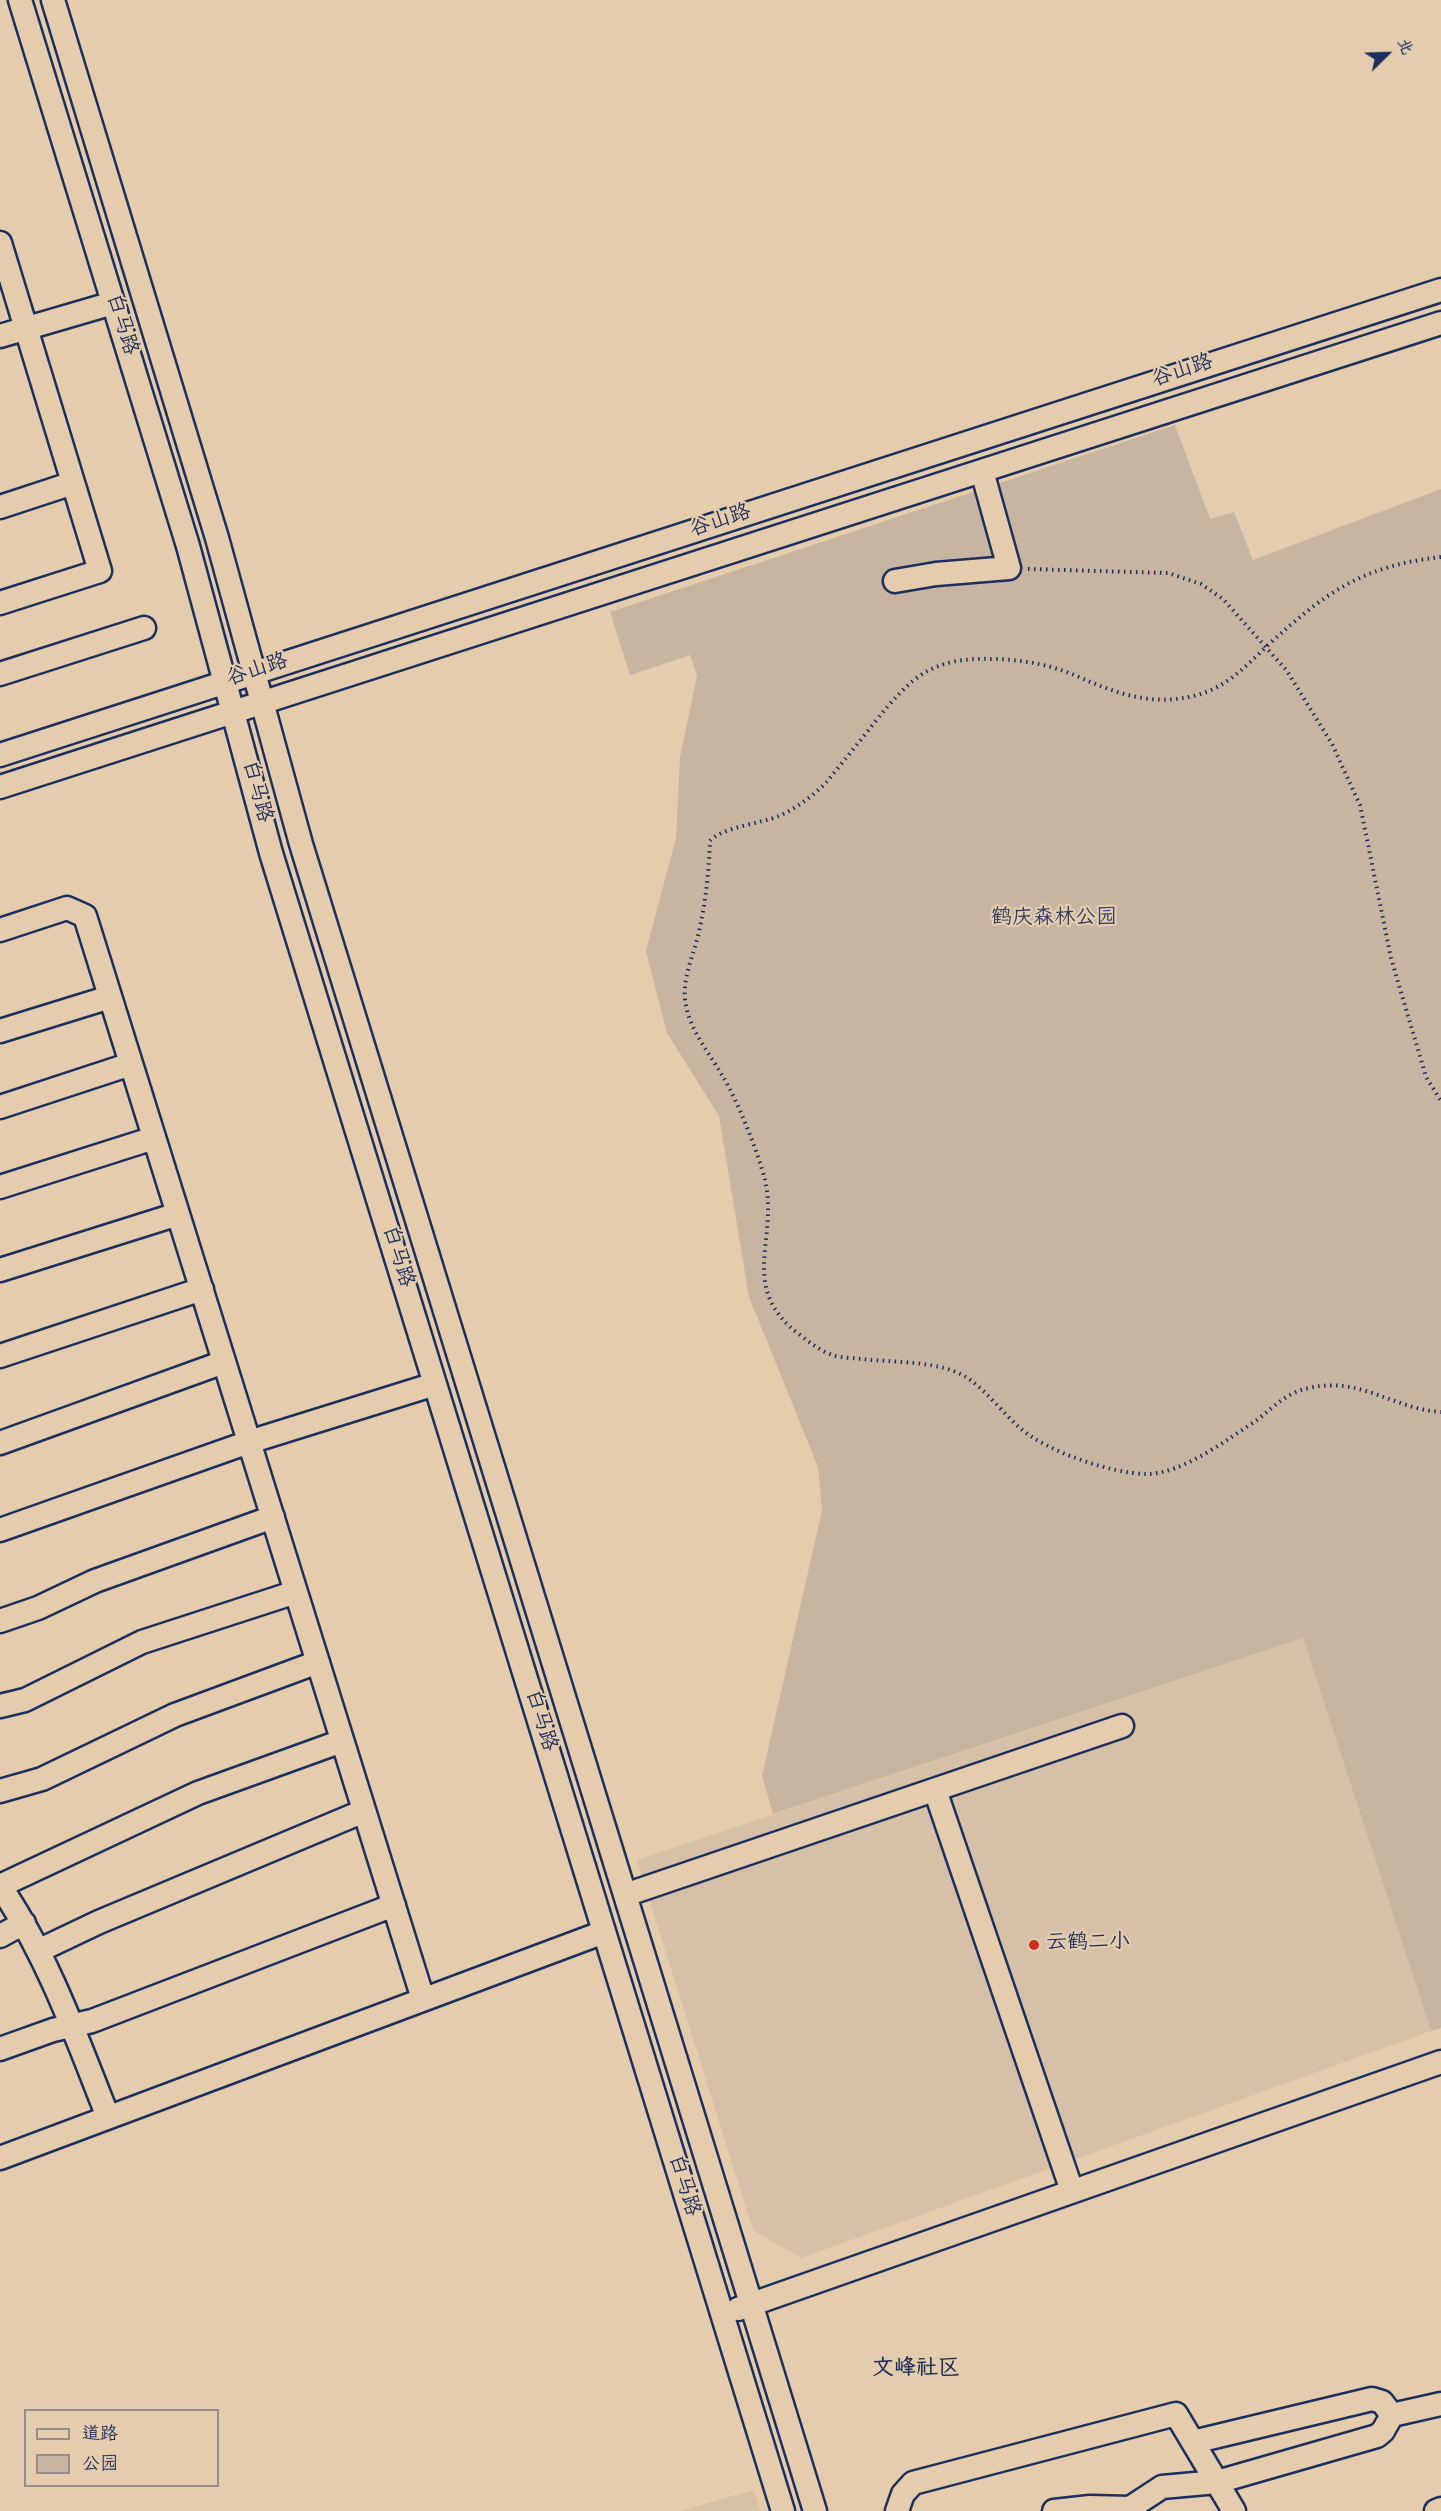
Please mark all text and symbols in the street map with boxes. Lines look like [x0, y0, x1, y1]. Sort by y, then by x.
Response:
north arrow [1357, 24, 1417, 84]
text: 北 [1390, 35, 1418, 59]
street label: 白马路 [99, 291, 141, 359]
street label: 谷山路 [1149, 351, 1217, 395]
street label: 谷山路 [687, 501, 755, 545]
street label: 谷山路 [224, 650, 292, 694]
street label: 白马路 [235, 758, 275, 826]
park label: 鹤庆森林公园 [991, 907, 1117, 933]
street label: 白马路 [375, 1223, 417, 1291]
street label: 白马路 [518, 1687, 560, 1755]
place label: 云鹤二小 [1046, 1932, 1130, 1958]
marker: 云鹤二小 [1027, 1938, 1041, 1952]
street label: 白马路 [661, 2152, 703, 2220]
district label: 文峰社区 [872, 2358, 960, 2384]
legend [24, 2409, 219, 2487]
text: 道路 [82, 2423, 118, 2448]
text: 公园 [82, 2453, 118, 2478]

